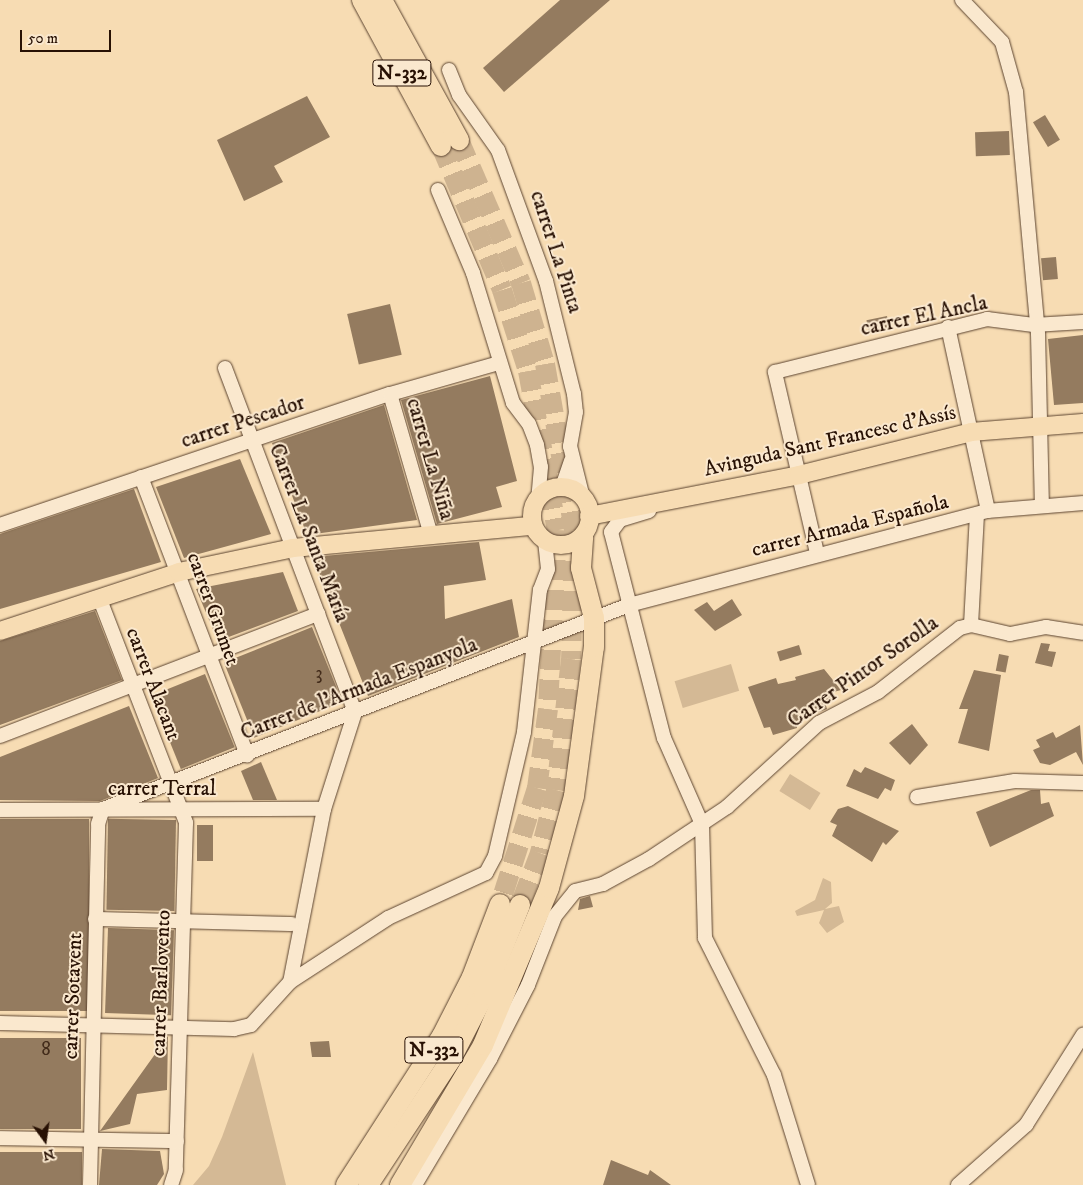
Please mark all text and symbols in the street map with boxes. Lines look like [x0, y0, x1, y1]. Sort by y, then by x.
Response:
scale bar [22, 20, 114, 52]
text: 50 m [28, 29, 58, 48]
road number: N-332 [372, 56, 432, 90]
street label: carrer La Pinta [524, 188, 588, 316]
street label: carrer El Ancla [858, 290, 990, 342]
street label: carrer Pescador [178, 390, 308, 454]
street label: carrer La Niña [401, 395, 459, 523]
street label: Avinguda Sant Francesc d'Assís [702, 400, 958, 482]
street label: Carrer La Santa María [263, 440, 355, 626]
street label: carrer Armada Española [749, 489, 951, 563]
street label: carrer Grumet [181, 549, 245, 669]
street label: Carrer Pintor Sorolla [783, 611, 943, 733]
street label: carrer Alacant [120, 624, 186, 744]
street label: Carrer de l'Armada Espanyola [237, 632, 481, 746]
house number: 3 [315, 663, 323, 685]
street label: carrer Terral [108, 776, 216, 802]
street label: carrer Barlovento [146, 909, 176, 1057]
street label: carrer Sotavent [58, 932, 88, 1060]
road number: N-332 [404, 1032, 464, 1068]
house number: 8 [41, 1039, 51, 1061]
north arrow [20, 1115, 70, 1165]
text: N [41, 1144, 56, 1165]

